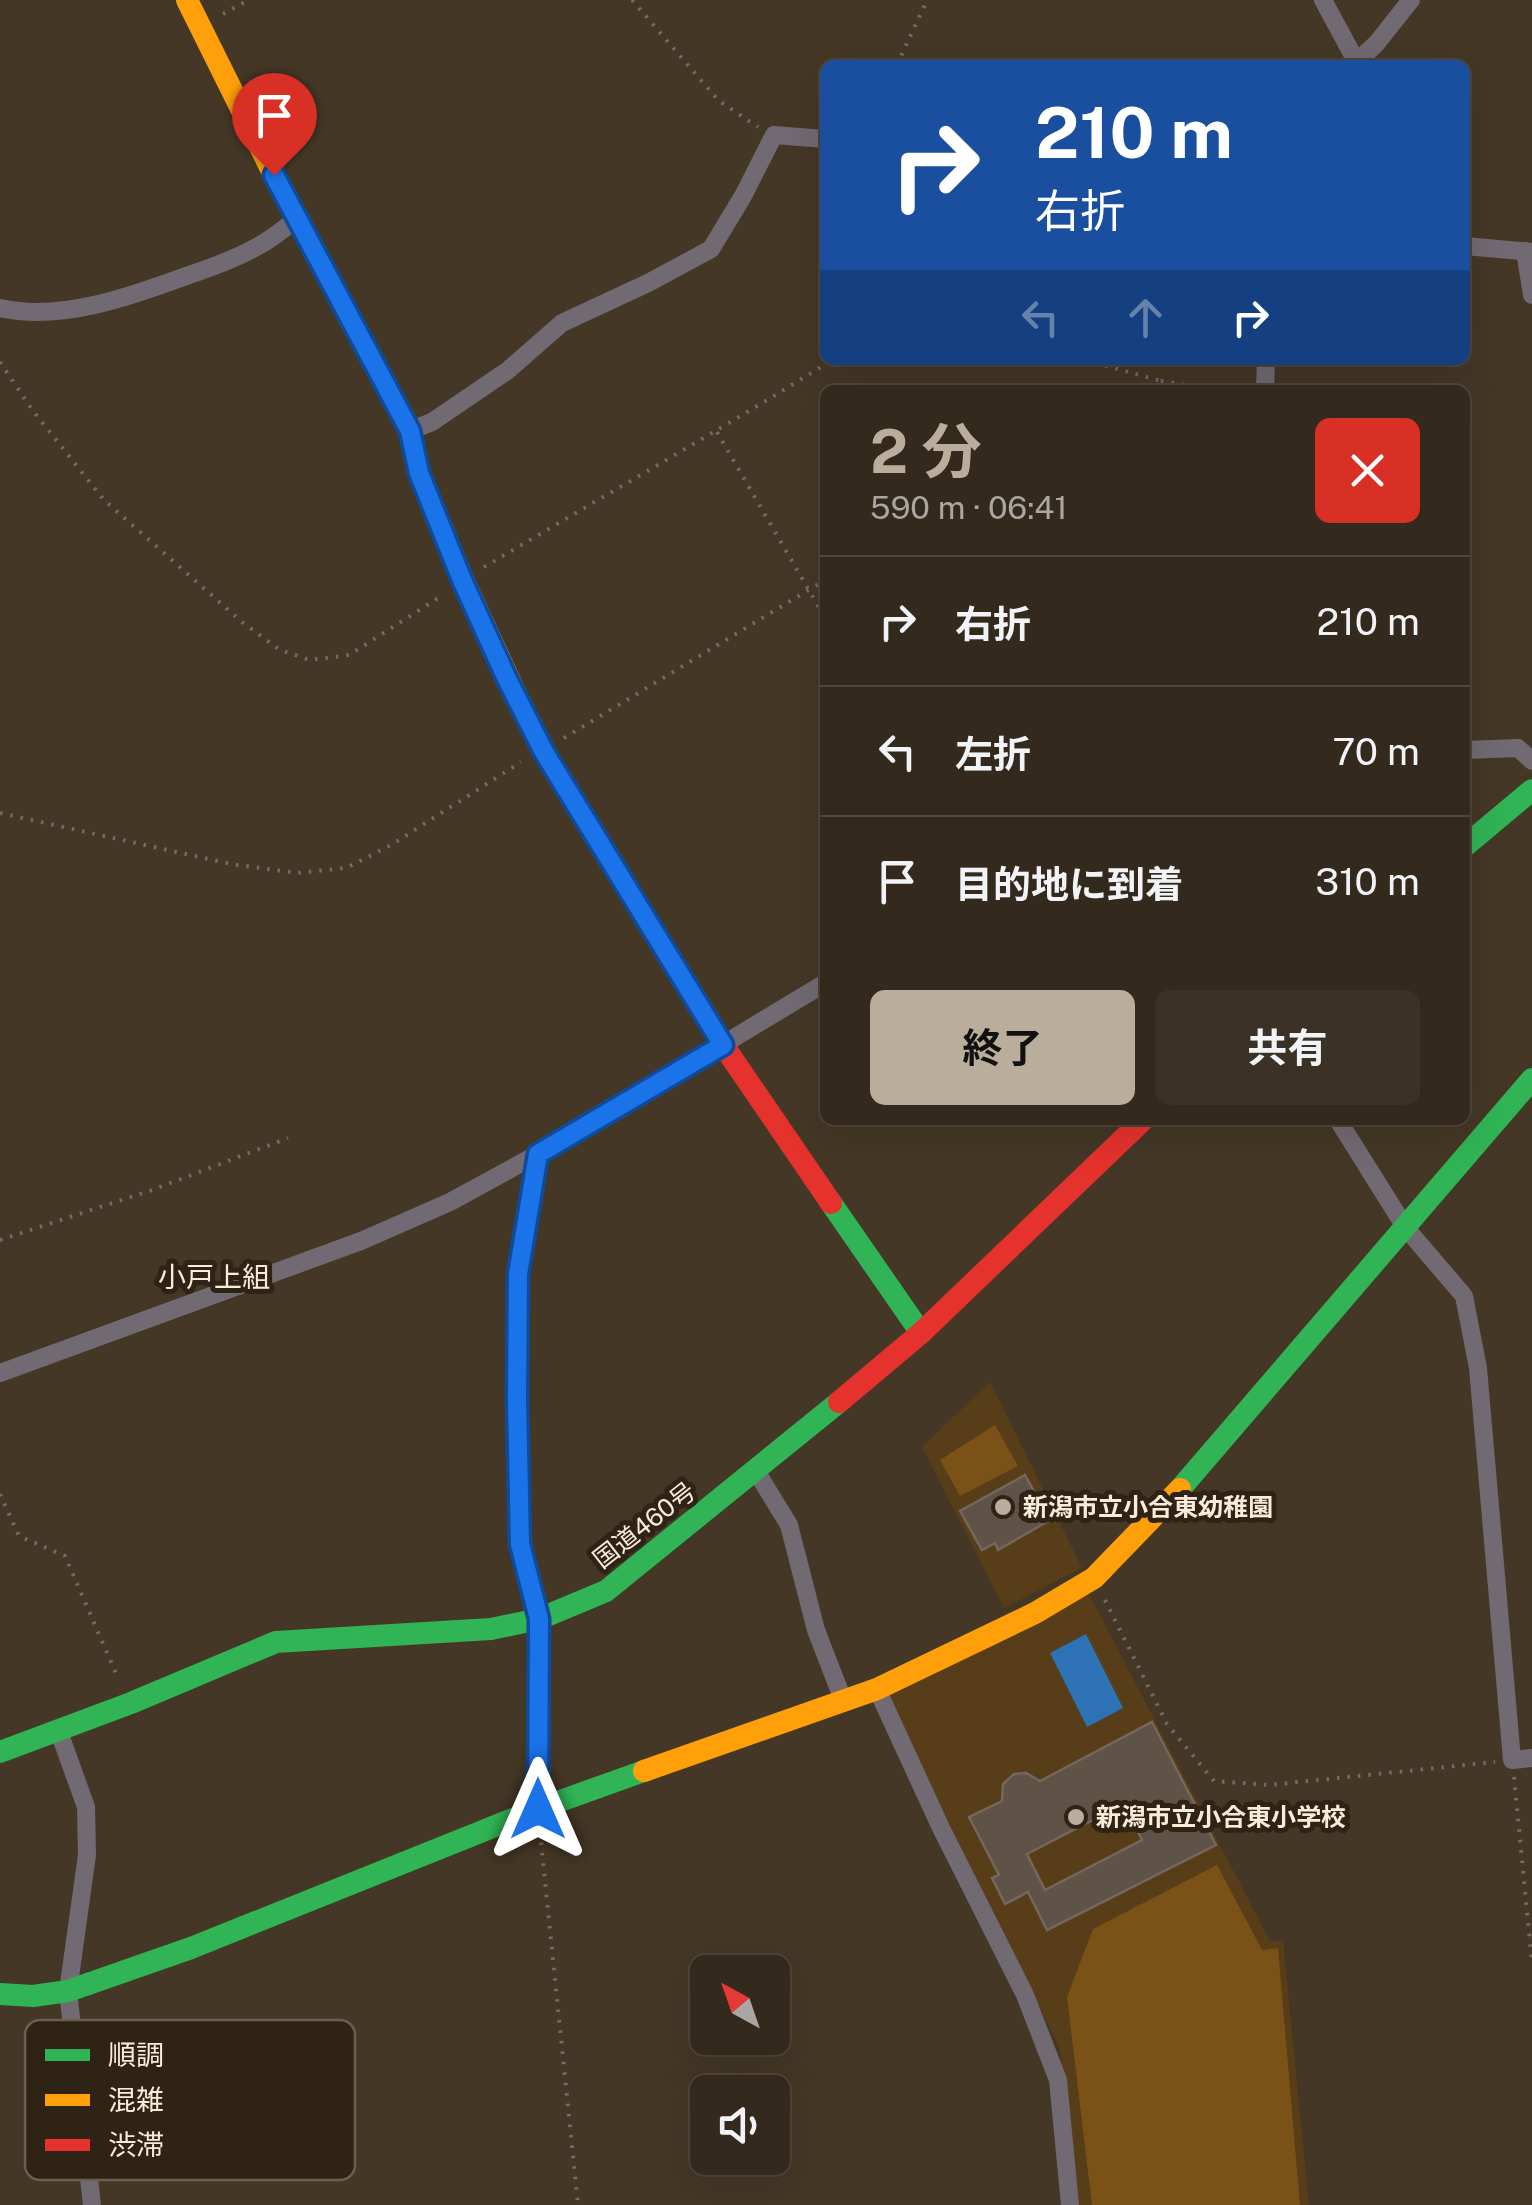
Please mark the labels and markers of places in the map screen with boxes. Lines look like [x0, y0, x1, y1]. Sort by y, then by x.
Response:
pin [232, 73, 317, 176]
place label: 新潟市立小合東幼稚園 [1023, 1492, 1273, 1522]
marker: 新潟市立小合東幼稚園 [992, 1496, 1014, 1518]
place label: 新潟市立小合東小学校 [1096, 1802, 1346, 1832]
marker: 新潟市立小合東小学校 [1065, 1806, 1087, 1828]

